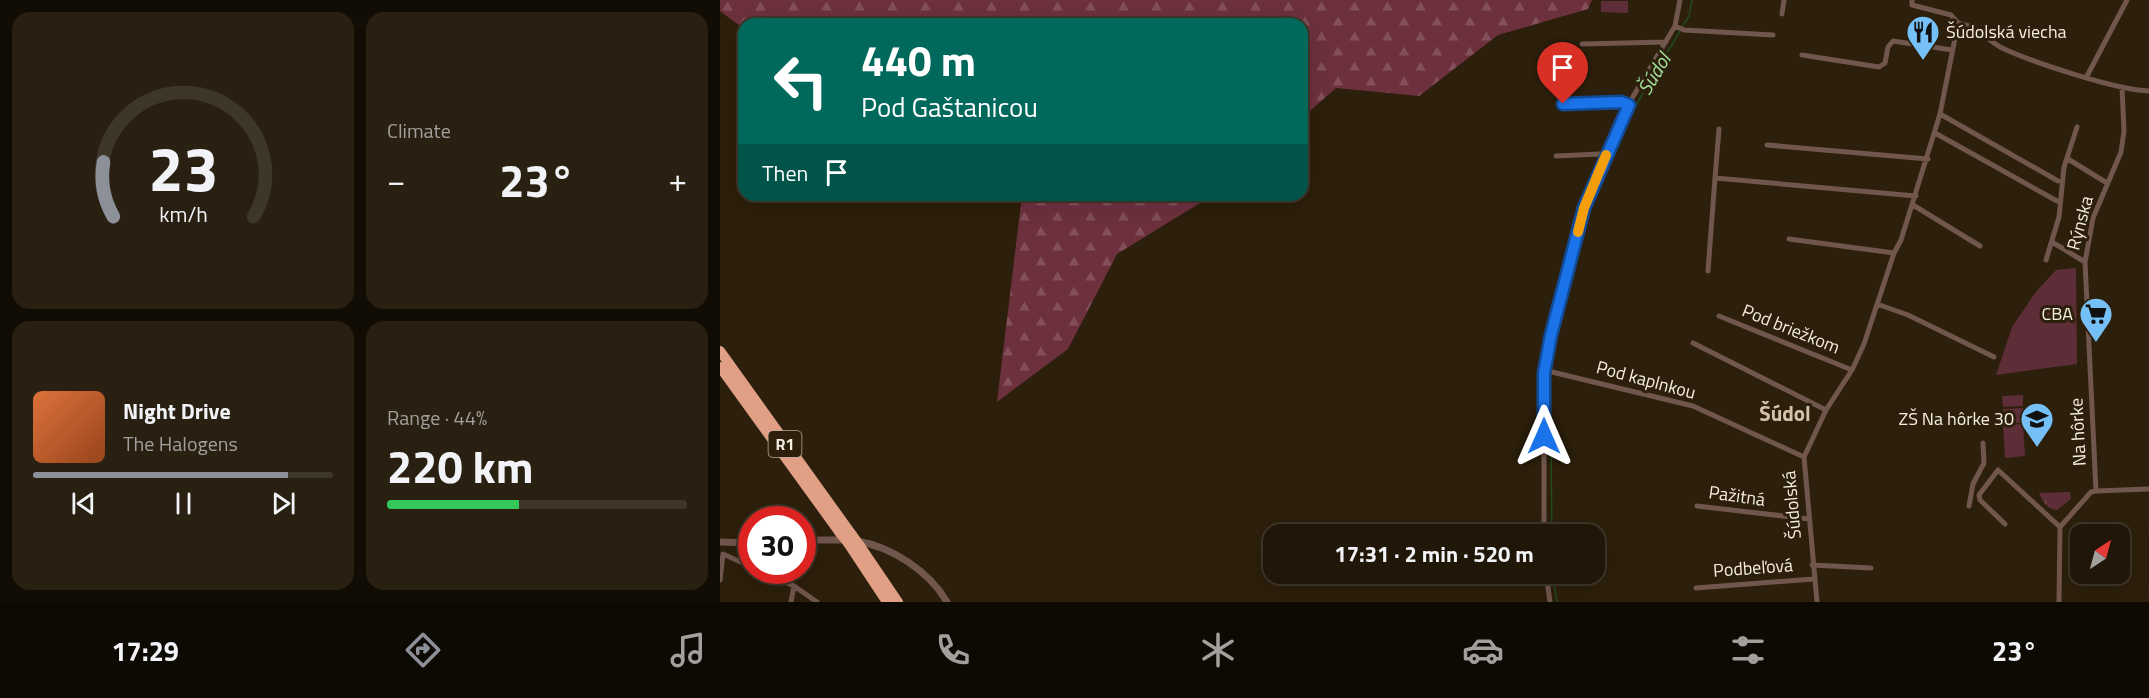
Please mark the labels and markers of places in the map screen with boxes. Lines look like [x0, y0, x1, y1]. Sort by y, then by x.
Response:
restaurant icon: Šúdolská viecha [1905, 14, 1941, 61]
place label: Šúdolská viecha [1946, 18, 2067, 45]
pin [1537, 42, 1588, 104]
supermarket icon: CBA [2078, 296, 2114, 343]
place label: CBA [2042, 300, 2073, 327]
school or university icon: ZŠ Na hôrke 30 [2019, 401, 2055, 448]
place label: ZŠ Na hôrke 30 [1898, 405, 2014, 432]

